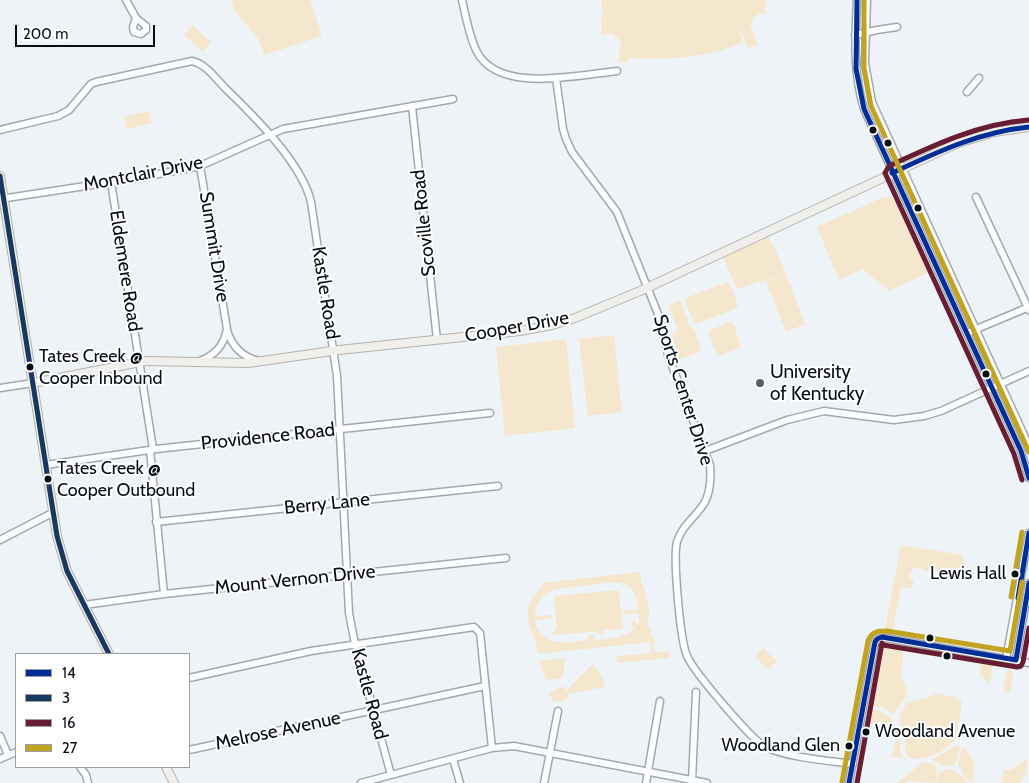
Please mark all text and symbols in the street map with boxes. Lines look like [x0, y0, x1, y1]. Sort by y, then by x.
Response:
scale bar [18, 15, 158, 47]
text: 200 m [23, 25, 68, 43]
unlabelled marker [868, 125, 878, 135]
unlabelled marker [883, 138, 893, 148]
street label: Montclair Drive [81, 151, 205, 197]
street label: Scoville Road [407, 168, 441, 278]
street label: Summit Drive [194, 190, 234, 304]
unlabelled marker [913, 203, 923, 213]
street label: Eldemere Road [104, 209, 146, 333]
street label: Kastle Road [306, 245, 344, 341]
street label: Cooper Drive [463, 307, 571, 347]
street label: Sports Center Drive [648, 312, 718, 468]
place label: Tates Creek @ Cooper Inbound [39, 346, 162, 388]
place label: University of Kentucky [770, 361, 864, 405]
marker: Tates Creek @ Cooper Inbound [25, 362, 35, 372]
unlabelled marker [981, 369, 991, 379]
marker: University of Kentucky [754, 377, 766, 389]
street label: Providence Road [200, 419, 336, 455]
place label: Tates Creek @ Cooper Outbound [57, 458, 195, 500]
marker: Tates Creek @ Cooper Outbound [43, 474, 53, 484]
street label: Berry Lane [283, 488, 371, 520]
street label: Mount Vernon Drive [213, 560, 377, 600]
place label: Lewis Hall [930, 563, 1006, 585]
marker: Lewis Hall [1010, 569, 1020, 579]
unlabelled marker [925, 633, 935, 643]
street label: Kastle Road [346, 646, 392, 742]
unlabelled marker [942, 651, 952, 661]
legend [15, 653, 190, 768]
text: 14 [62, 664, 76, 682]
text: 3 [62, 689, 70, 707]
street label: Melrose Avenue [213, 707, 343, 755]
text: 16 [62, 714, 75, 732]
place label: Woodland Avenue [875, 721, 1015, 743]
marker: Woodland Avenue [861, 727, 871, 737]
place label: Woodland Glen [721, 735, 840, 757]
text: 27 [62, 739, 77, 757]
marker: Woodland Glen [844, 741, 854, 751]

